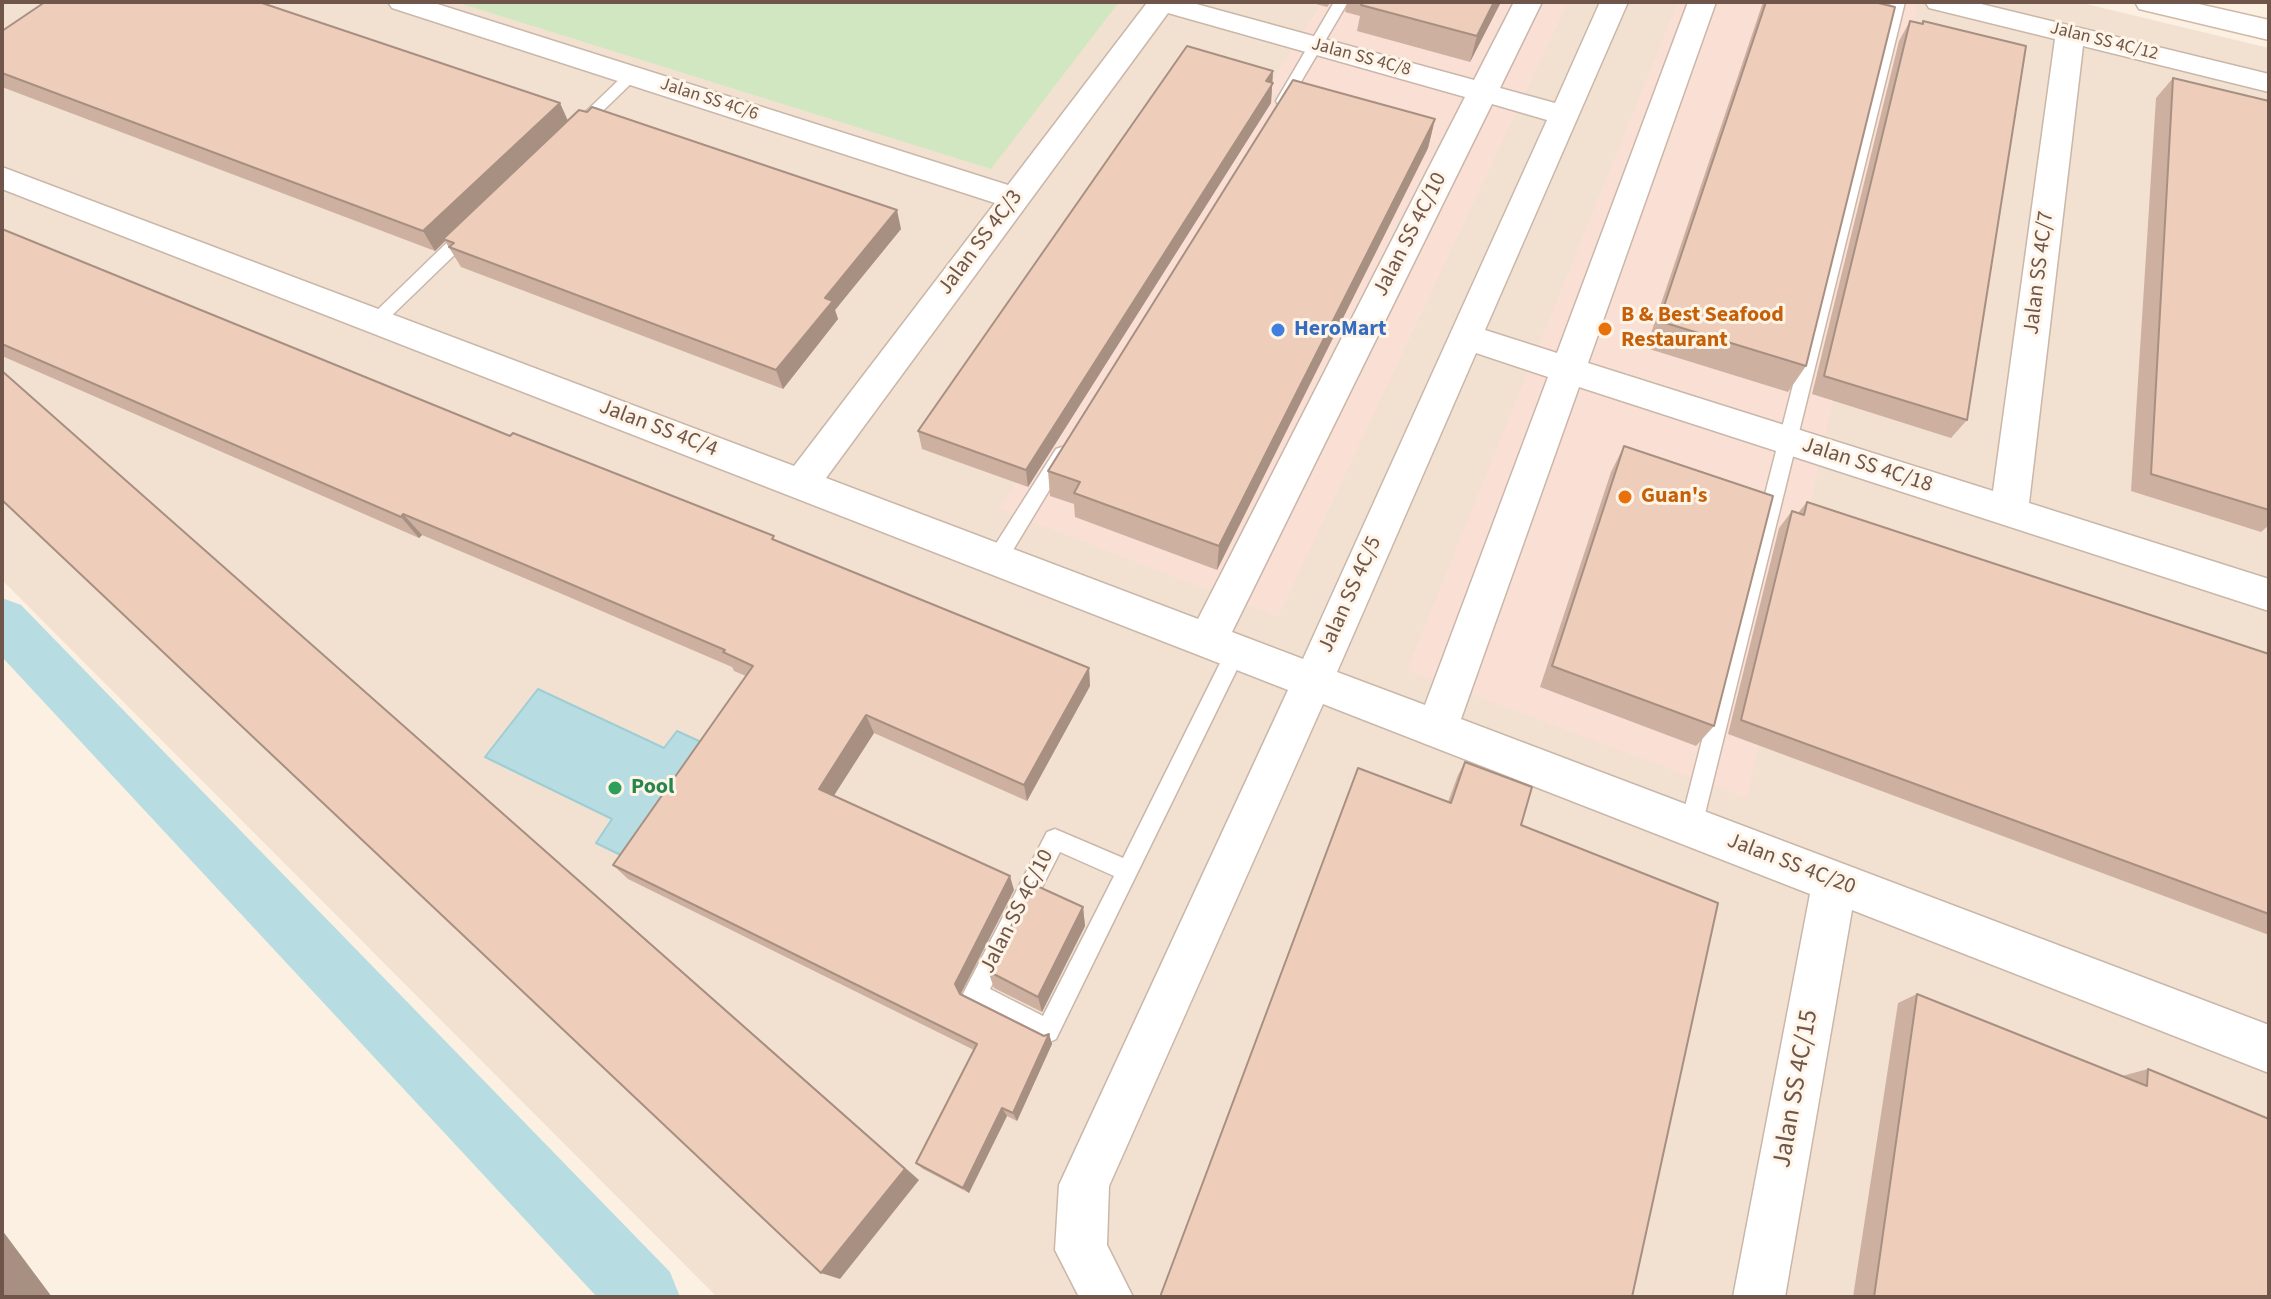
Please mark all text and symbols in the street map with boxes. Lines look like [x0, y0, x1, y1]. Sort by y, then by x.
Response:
street label: Jalan SS 4C/12 [2048, 18, 2160, 66]
street label: Jalan SS 4C/8 [1309, 34, 1413, 82]
street label: Jalan SS 4C/6 [657, 74, 761, 126]
street label: Jalan SS 4C/10 [1368, 169, 1454, 301]
street label: Jalan SS 4C/3 [933, 185, 1029, 301]
street label: Jalan SS 4C/7 [2019, 210, 2061, 336]
place label: B & Best Seafood Restaurant [1621, 303, 1784, 354]
place label: HeroMart [1294, 317, 1387, 343]
marker: B & Best Seafood Restaurant [1596, 320, 1614, 338]
marker: HeroMart [1269, 321, 1287, 339]
street label: Jalan SS 4C/4 [595, 394, 721, 464]
street label: Jalan SS 4C/18 [1799, 433, 1935, 499]
place label: Guan's [1641, 484, 1708, 510]
marker: Guan's [1616, 488, 1634, 506]
street label: Jalan SS 4C/5 [1314, 533, 1388, 657]
place label: Pool [631, 775, 674, 801]
marker: Pool [606, 779, 624, 797]
street label: Jalan SS 4C/20 [1723, 828, 1859, 902]
street label: Jalan SS 4C/10 [975, 846, 1061, 978]
street label: Jalan SS 4C/15 [1768, 1007, 1826, 1171]

